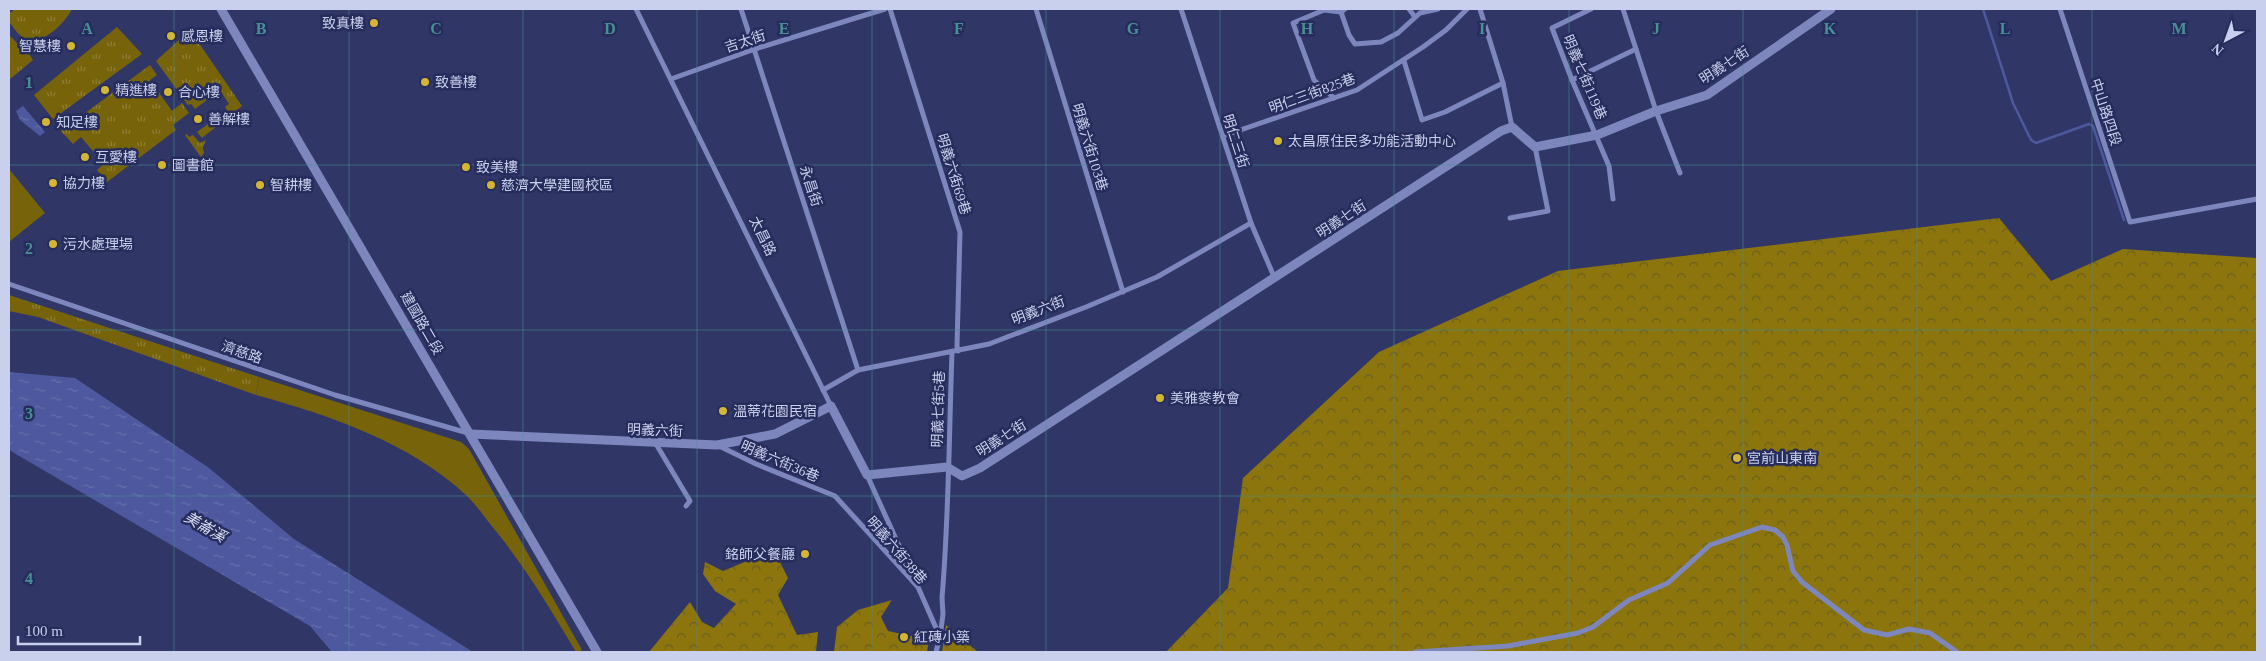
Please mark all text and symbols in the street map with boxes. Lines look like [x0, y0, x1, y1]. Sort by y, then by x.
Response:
north arrow [2201, 15, 2251, 65]
place label: 致真樓 [322, 16, 364, 31]
marker: 致真樓 [368, 17, 380, 29]
text: A [81, 20, 93, 37]
text: B [256, 20, 267, 37]
text: C [430, 20, 442, 37]
text: D [604, 20, 616, 37]
text: E [779, 20, 789, 37]
text: F [954, 20, 964, 37]
text: G [1127, 20, 1140, 37]
text: H [1301, 20, 1314, 37]
text: I [1479, 20, 1485, 37]
text: J [1652, 20, 1660, 37]
text: K [1824, 20, 1837, 37]
text: L [2000, 20, 2010, 37]
text: M [2171, 20, 2187, 37]
place label: 感恩樓 [181, 28, 223, 44]
street label: 吉太街 [723, 28, 767, 55]
marker: 感恩樓 [165, 30, 177, 42]
street label: 明義七街119巷 [1560, 33, 1609, 122]
place label: 智慧樓 [19, 38, 61, 54]
marker: 智慧樓 [65, 40, 77, 52]
text: N [2209, 40, 2227, 58]
street label: 明義七街 [1697, 44, 1752, 87]
street label: 明仁三街825巷 [1267, 71, 1357, 116]
text: 1 [25, 74, 33, 91]
place label: 致善樓 [435, 75, 477, 90]
marker: 致善樓 [419, 76, 431, 88]
street label: 中山路四段 [2088, 77, 2123, 148]
place label: 精進樓 [115, 82, 157, 98]
marker: 精進樓 [99, 84, 111, 96]
place label: 合心樓 [178, 85, 220, 100]
marker: 合心樓 [162, 86, 174, 98]
street label: 明義六街103巷 [1069, 101, 1110, 193]
place label: 善解樓 [208, 112, 250, 127]
street label: 明仁三街 [1220, 112, 1251, 170]
marker: 善解樓 [192, 113, 204, 125]
place label: 知足樓 [56, 115, 98, 130]
marker: 知足樓 [40, 116, 52, 128]
street label: 明義六街69巷 [934, 132, 973, 217]
place label: 太昌原住民多功能活動中心 [1288, 133, 1456, 149]
marker: 太昌原住民多功能活動中心 [1272, 135, 1284, 147]
place label: 互愛樓 [95, 150, 137, 165]
marker: 互愛樓 [79, 151, 91, 163]
place label: 圖書館 [172, 158, 214, 173]
marker: 圖書館 [156, 159, 168, 171]
place label: 致美樓 [476, 160, 518, 175]
marker: 致美樓 [460, 161, 472, 173]
street label: 永昌街 [797, 164, 824, 208]
place label: 協力樓 [63, 175, 105, 191]
marker: 協力樓 [47, 177, 59, 189]
place label: 智耕樓 [270, 177, 312, 193]
place label: 慈濟大學建國校區 [501, 177, 613, 193]
marker: 智耕樓 [254, 179, 266, 191]
marker: 慈濟大學建國校區 [485, 179, 497, 191]
street label: 明義七街 [1314, 198, 1369, 241]
street label: 太昌路 [747, 214, 778, 258]
place label: 污水處理場 [63, 237, 133, 252]
marker: 污水處理場 [47, 238, 59, 250]
text: 2 [25, 240, 33, 257]
street label: 建國路二段 [398, 289, 446, 357]
street label: 明義六街 [1009, 293, 1067, 328]
street label: 濟慈路 [220, 339, 264, 366]
street label: 明義七街5巷 [930, 370, 947, 448]
place label: 美雅麥教會 [1170, 391, 1240, 406]
marker: 美雅麥教會 [1154, 392, 1166, 404]
place label: 溫蒂花園民宿 [733, 403, 817, 419]
text: 3 [25, 405, 33, 422]
marker: 溫蒂花園民宿 [717, 405, 729, 417]
street label: 明義七街 [974, 417, 1029, 460]
street label: 明義六街 [627, 422, 683, 439]
street label: 明義六街36巷 [738, 438, 821, 485]
place label: 宮前山東南 [1747, 450, 1817, 466]
marker: 宮前山東南 [1731, 452, 1743, 464]
water label: 美崙溪 [182, 509, 230, 546]
street label: 明義六街38巷 [863, 514, 930, 587]
place label: 銘師父餐廳 [725, 546, 795, 562]
marker: 銘師父餐廳 [799, 548, 811, 560]
text: 4 [25, 570, 33, 587]
scale bar [18, 614, 140, 646]
text: 100 m [25, 623, 63, 639]
place label: 紅磚小築 [914, 630, 970, 645]
marker: 紅磚小築 [898, 631, 910, 643]

